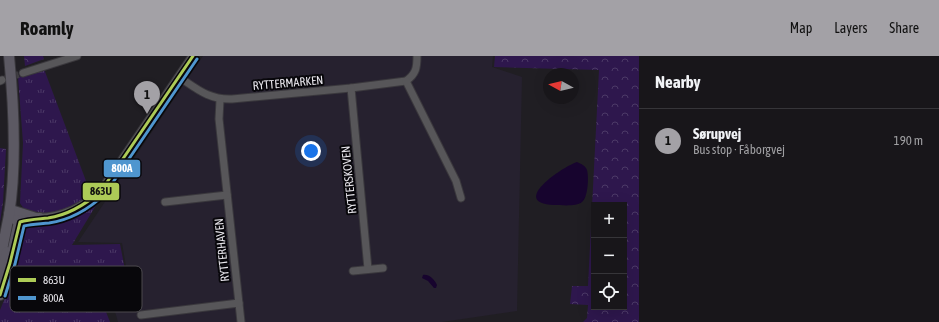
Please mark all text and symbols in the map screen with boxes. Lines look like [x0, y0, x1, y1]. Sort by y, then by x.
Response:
text: Roamly [20, 17, 74, 39]
text: Map [790, 20, 812, 36]
text: Layers [834, 20, 867, 36]
text: Share [889, 20, 919, 36]
north arrow [543, 68, 579, 104]
text: Nearby [655, 72, 701, 92]
street label: RYTTERMARKEN [252, 73, 324, 93]
pin: 1 [134, 81, 160, 114]
text: Sørupvej [693, 125, 741, 142]
text: 1 [665, 133, 671, 148]
text: 190 m [894, 133, 923, 148]
your location [301, 141, 321, 161]
text: Bus stop · Fåborgvej [693, 142, 785, 157]
street label: RYTTERSKOVEN [338, 145, 360, 215]
line badge: 800A [103, 159, 141, 178]
text: 800A [112, 162, 133, 174]
line badge: 863U [82, 182, 120, 201]
text: 863U [90, 185, 112, 197]
map controls [591, 202, 627, 310]
button: + [591, 202, 627, 238]
street label: RYTTERHAVEN [212, 218, 232, 282]
button: − [591, 238, 627, 274]
legend [10, 266, 142, 312]
text: 863U [43, 274, 65, 286]
button: locate [591, 274, 627, 310]
text: 800A [43, 292, 65, 304]

